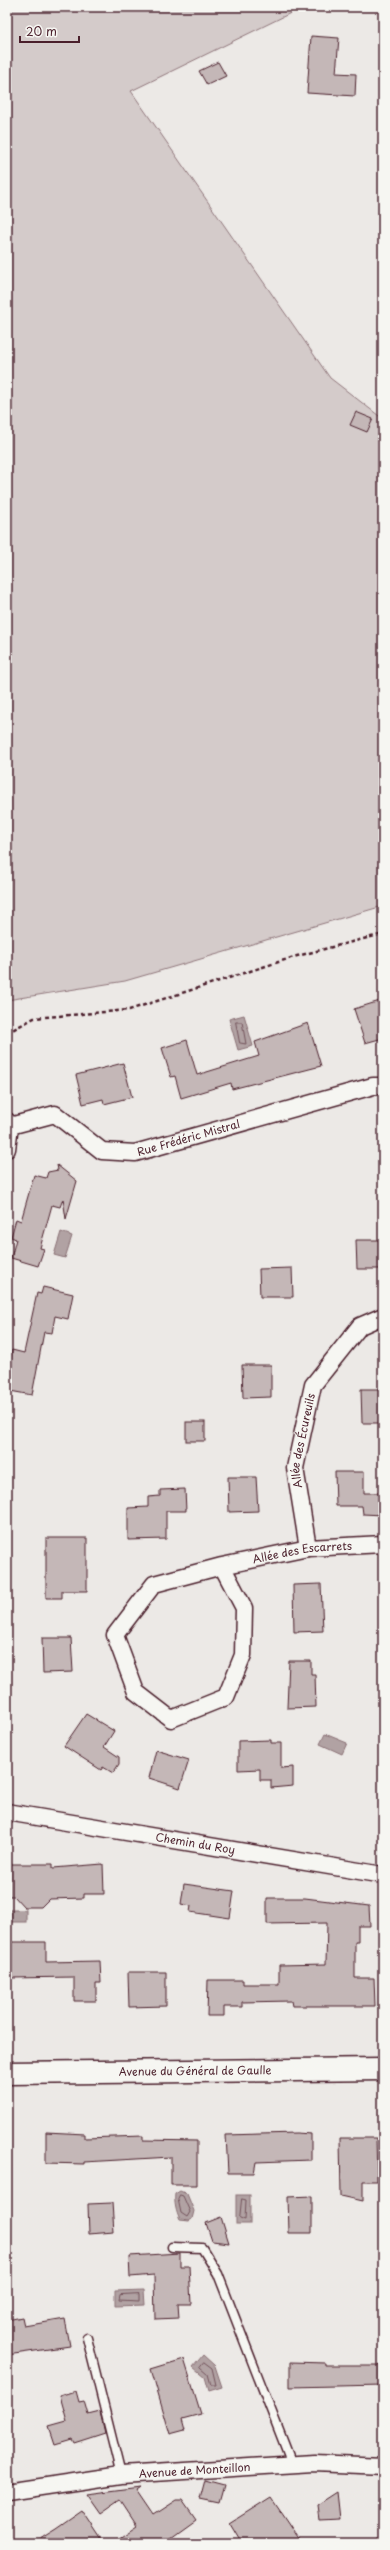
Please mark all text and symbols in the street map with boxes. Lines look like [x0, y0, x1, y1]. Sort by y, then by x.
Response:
scale bar [20, 18, 79, 44]
text: 20 m [26, 22, 57, 40]
street label: Rue Frédéric Mistral [135, 1115, 242, 1160]
street label: Allée des Écureuils [286, 1392, 319, 1490]
street label: Allée des Escarrets [251, 1537, 352, 1567]
street label: Chemin du Roy [154, 1828, 236, 1858]
street label: Avenue du Général de Gaulle [119, 2061, 271, 2080]
street label: Avenue de Monteillon [138, 2458, 251, 2482]

